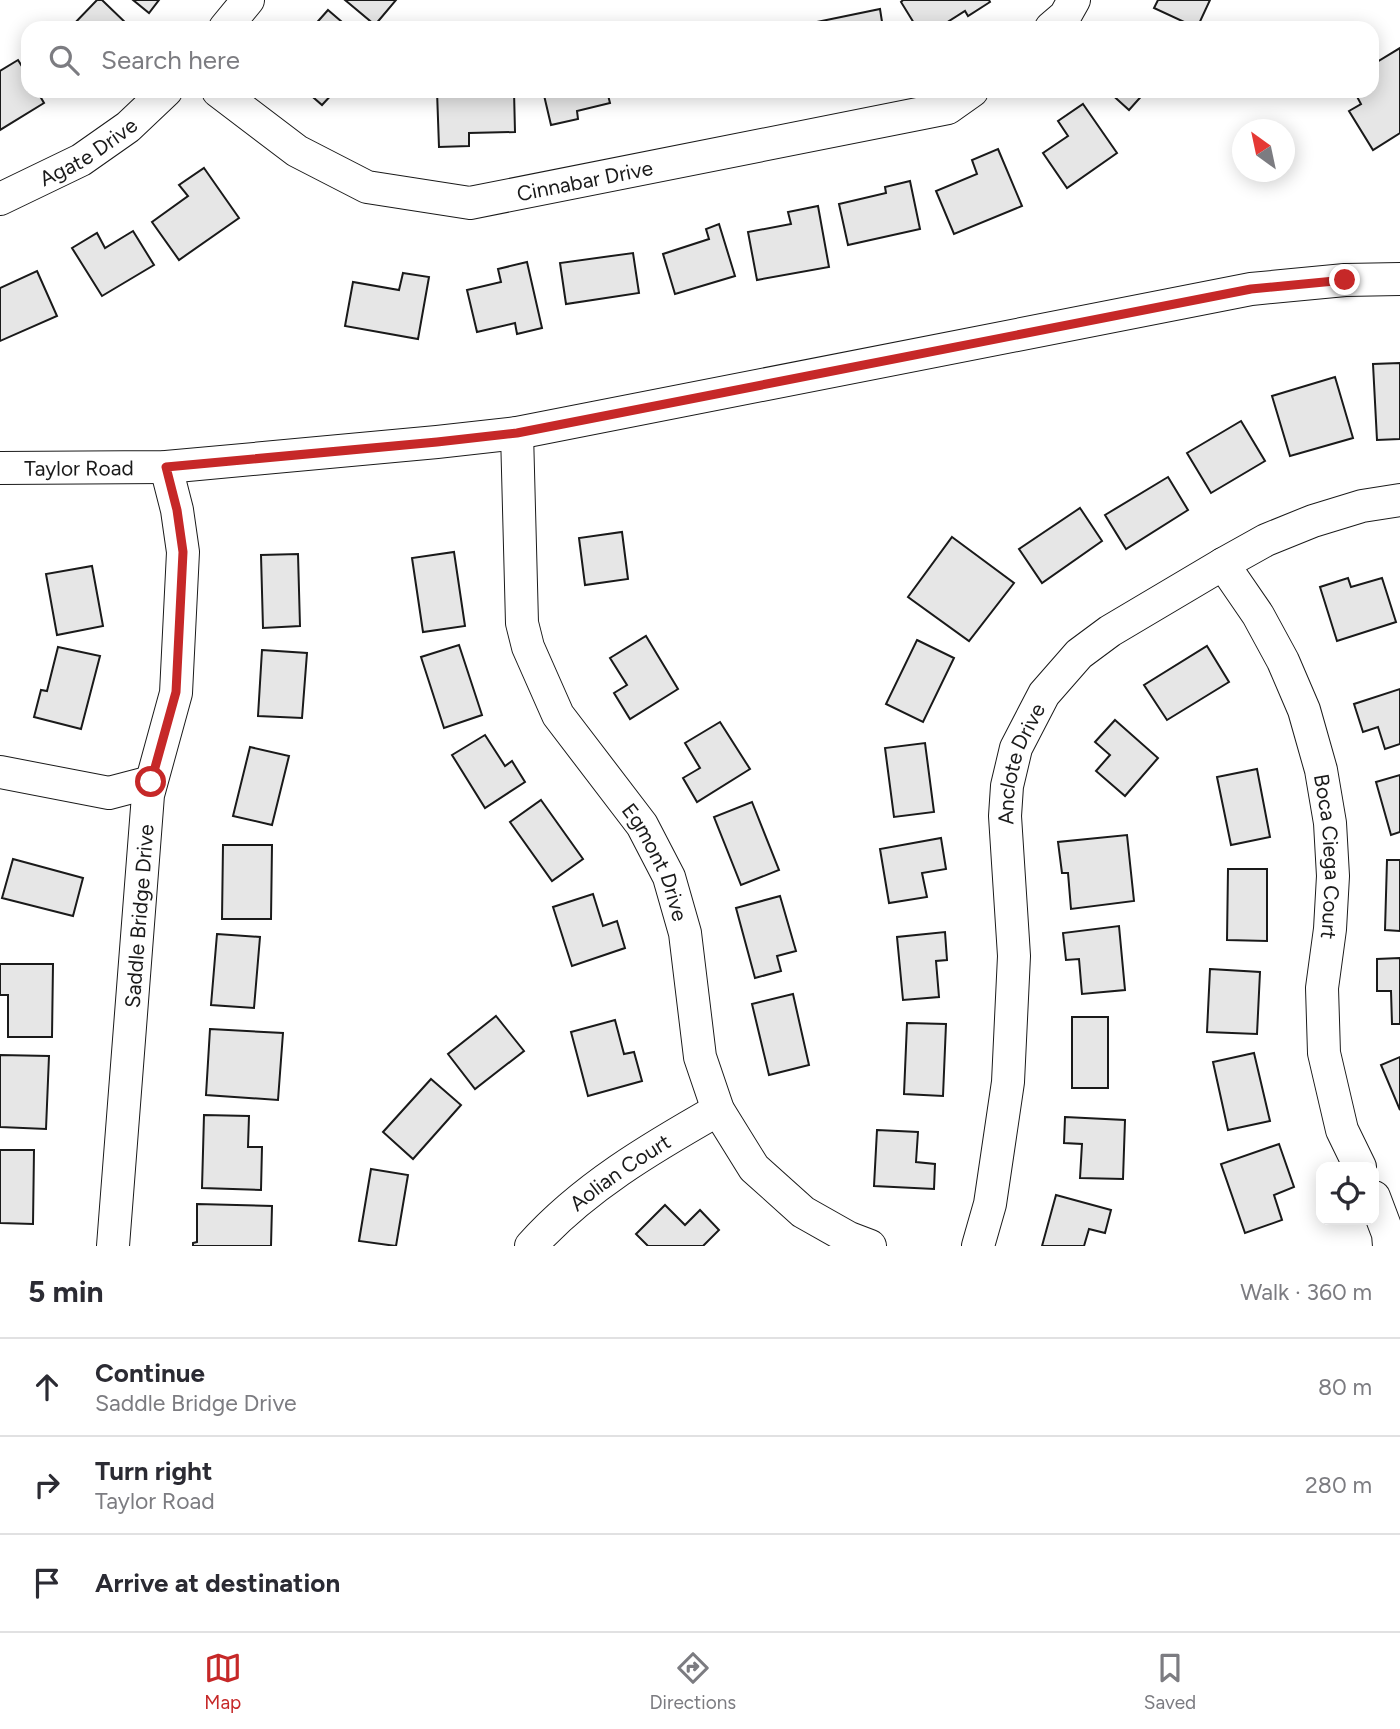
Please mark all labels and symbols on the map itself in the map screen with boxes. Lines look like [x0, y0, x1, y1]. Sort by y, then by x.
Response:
street label: Agate Drive [35, 113, 142, 191]
north arrow [1232, 119, 1295, 182]
street label: Cinnabar Drive [514, 155, 655, 206]
route end [1329, 264, 1360, 295]
street label: Taylor Road [24, 455, 134, 480]
street label: Anclote Drive [992, 699, 1050, 826]
route start [135, 766, 166, 797]
street label: Boca Ciega Court [1309, 772, 1346, 941]
street label: Egmont Drive [617, 798, 693, 924]
street label: Saddle Bridge Drive [119, 823, 158, 1009]
street label: Aolian Court [564, 1128, 675, 1216]

